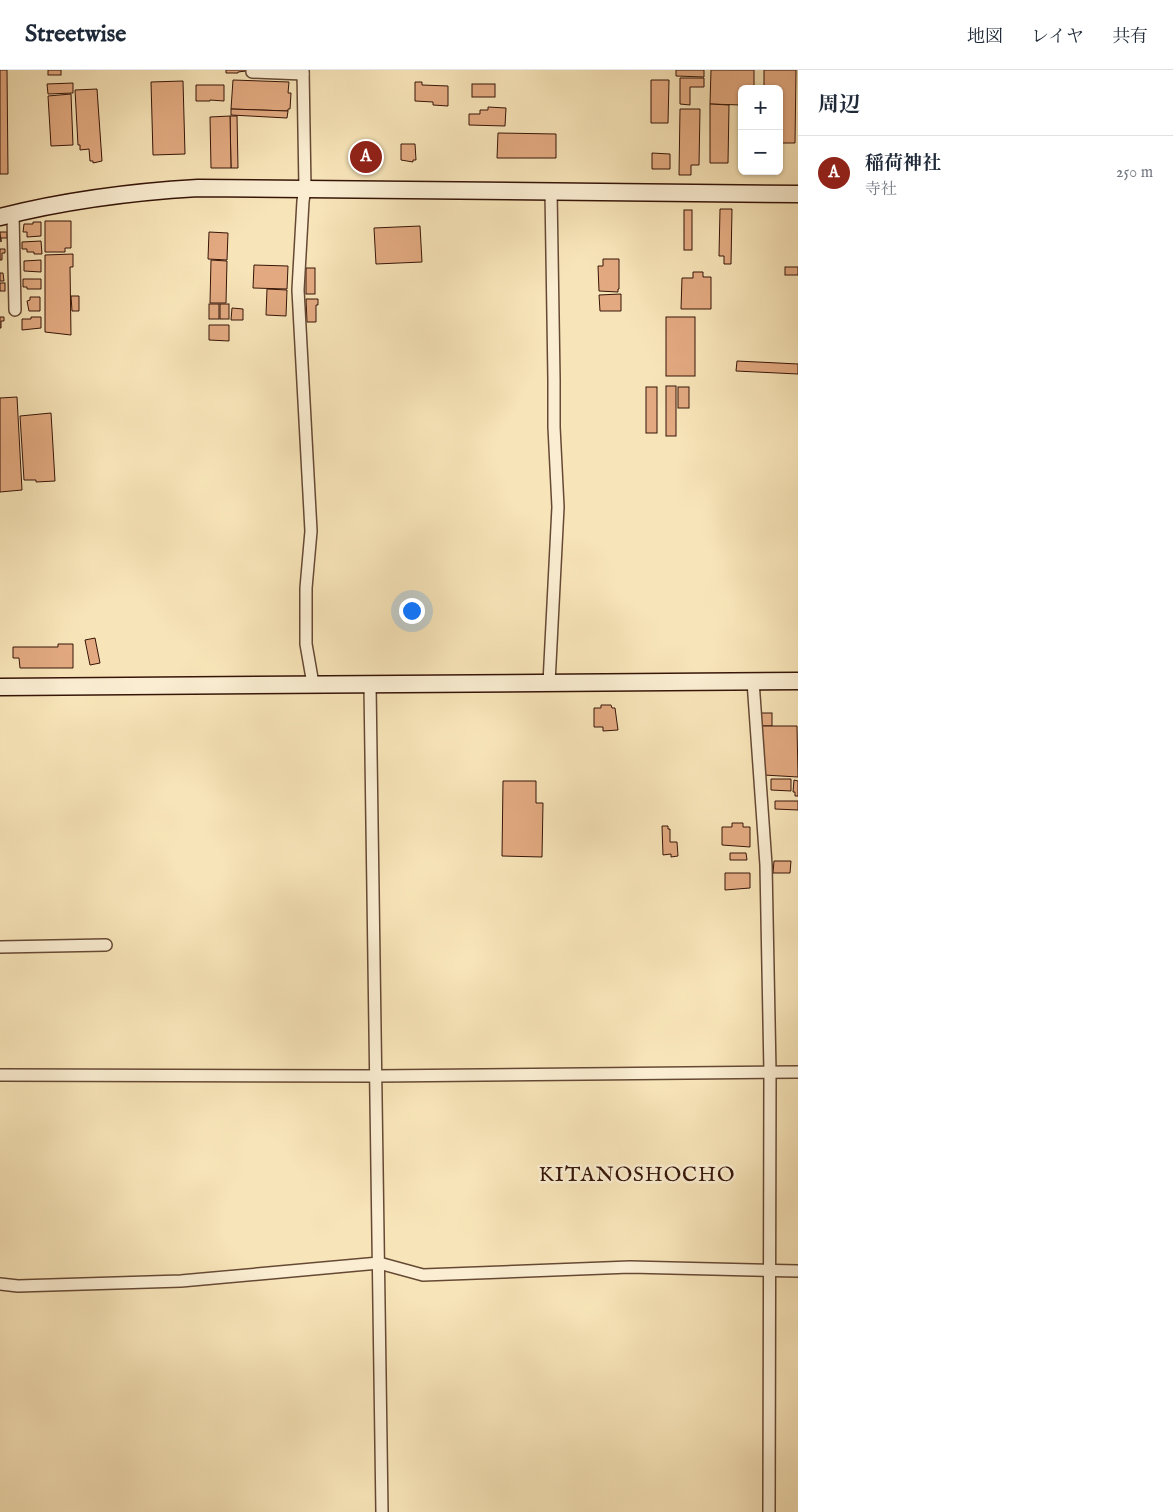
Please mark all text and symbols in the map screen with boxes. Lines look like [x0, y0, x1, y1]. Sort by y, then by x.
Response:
text: Streetwise [25, 19, 126, 50]
text: 地図 [967, 26, 1003, 49]
text: レイヤ [1031, 26, 1084, 49]
text: 共有 [1112, 26, 1148, 49]
map controls [738, 85, 783, 175]
button: + [738, 85, 783, 130]
text: 周辺 [818, 92, 860, 119]
button: − [738, 130, 783, 175]
pin: A [350, 138, 382, 176]
text: 稲荷神社 [865, 152, 941, 176]
text: A [829, 163, 839, 183]
text: 250 m [1116, 163, 1153, 183]
text: 寺社 [865, 180, 897, 200]
your location [399, 598, 425, 624]
district label: KITANOSHOCHO [539, 1162, 735, 1189]

